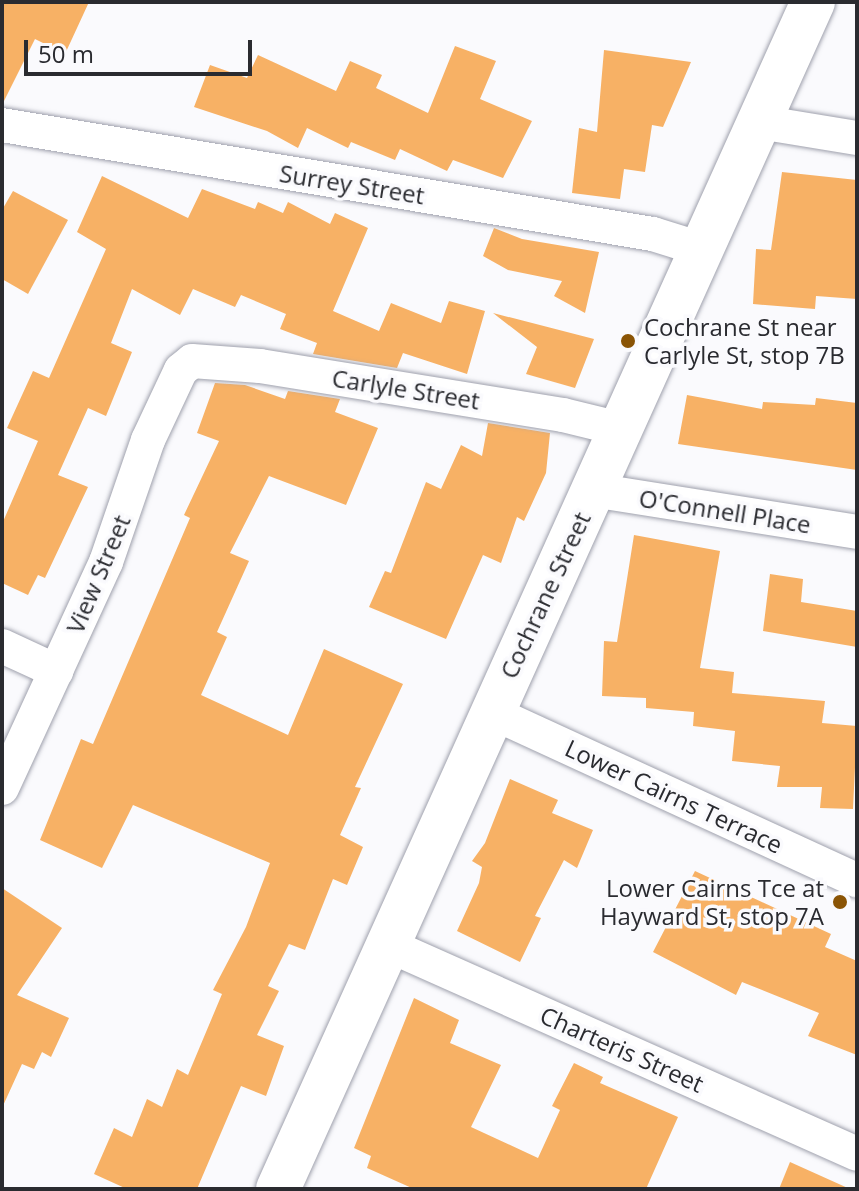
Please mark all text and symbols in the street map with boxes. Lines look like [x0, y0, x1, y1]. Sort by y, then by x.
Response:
scale bar [28, 24, 256, 74]
text: 50 m [38, 37, 94, 70]
street label: Surrey Street [278, 158, 426, 210]
place label: Cochrane St near Carlyle St, stop 7B [644, 313, 845, 369]
marker: Cochrane St near Carlyle St, stop 7B [619, 332, 637, 350]
street label: Carlyle Street [330, 363, 482, 415]
street label: O'Connell Place [637, 483, 813, 539]
street label: Cochrane Street [494, 507, 596, 683]
street label: View Street [60, 511, 136, 637]
street label: Lower Cairns Terrace [561, 733, 787, 859]
place label: Lower Cairns Tce at Hayward St, stop 7A [600, 874, 824, 930]
marker: Lower Cairns Tce at Hayward St, stop 7A [831, 893, 849, 911]
street label: Charteris Street [536, 1000, 708, 1098]

